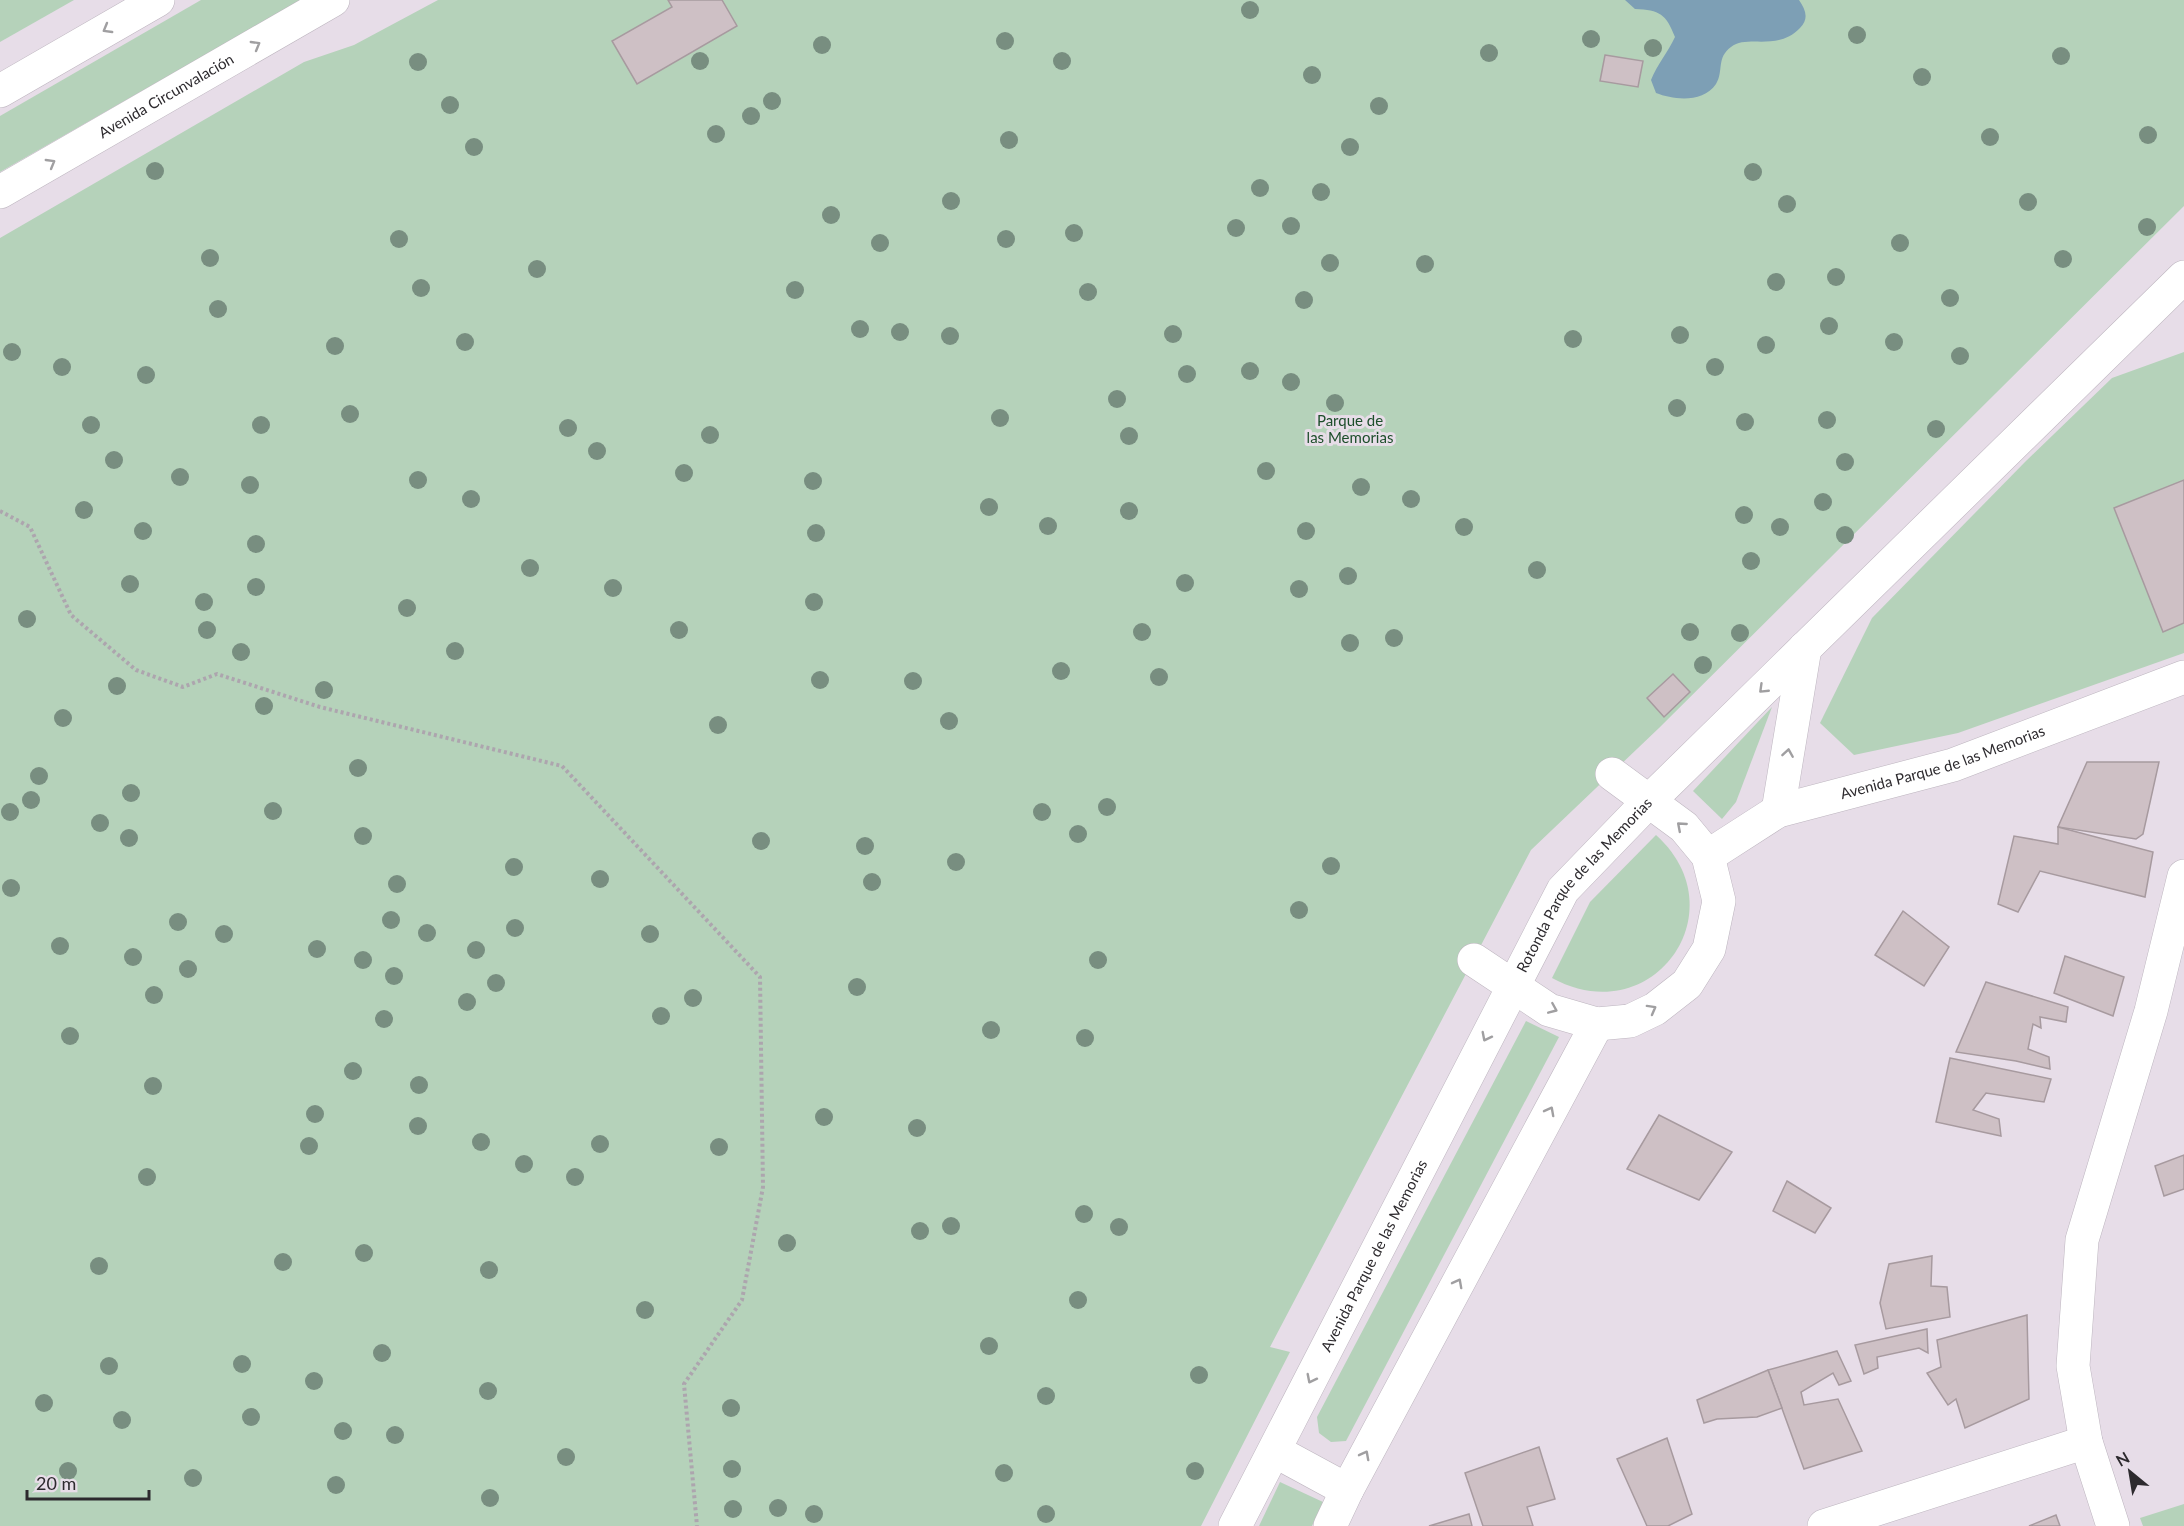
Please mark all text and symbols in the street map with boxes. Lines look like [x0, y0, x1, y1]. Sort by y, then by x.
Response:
one-way arrow [103, 22, 113, 34]
one-way arrow [250, 40, 260, 52]
street label: Avenida Circunvalación [95, 49, 237, 141]
one-way arrow [45, 159, 55, 170]
park label: Parque de las Memorias [1307, 411, 1393, 446]
one-way arrow [1760, 682, 1770, 693]
street label: Avenida Parque de las Memorias [1838, 721, 2047, 802]
one-way arrow [1781, 748, 1793, 757]
street label: Rotonda Parque de las Memorias [1512, 793, 1655, 975]
one-way arrow [1677, 822, 1688, 833]
one-way arrow [1546, 1002, 1557, 1014]
one-way arrow [1646, 1005, 1656, 1017]
one-way arrow [1482, 1031, 1494, 1042]
one-way arrow [1543, 1107, 1554, 1118]
street label: Avenida Parque de las Memorias [1316, 1156, 1430, 1354]
one-way arrow [1451, 1279, 1462, 1289]
one-way arrow [1307, 1373, 1318, 1383]
north arrow [2100, 1442, 2160, 1502]
text: N [2112, 1447, 2132, 1470]
one-way arrow [1358, 1451, 1369, 1461]
scale bar [27, 1463, 148, 1501]
text: 20 m [36, 1472, 76, 1494]

